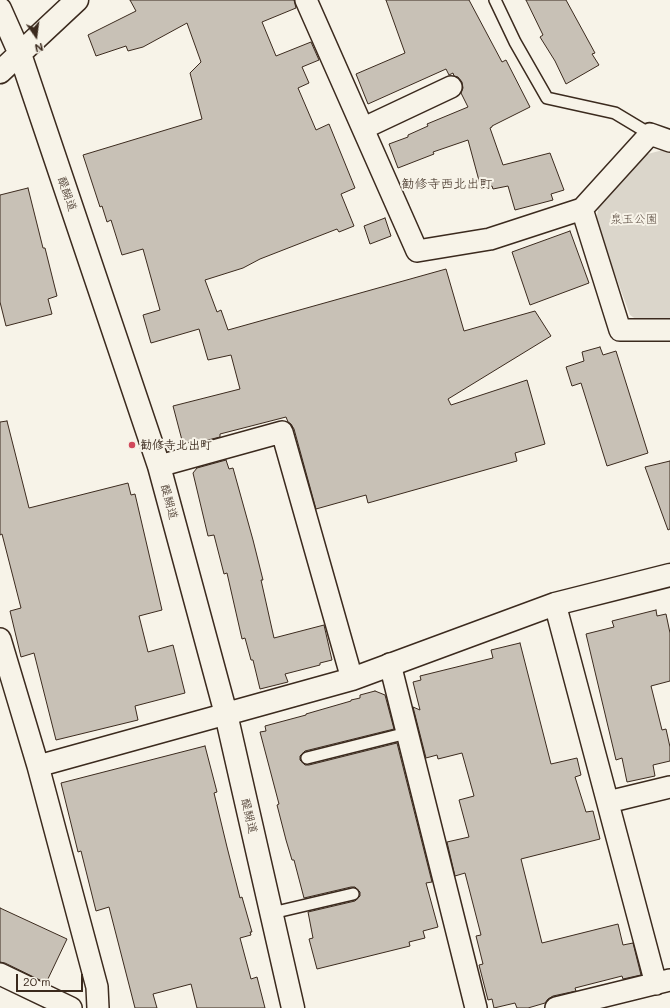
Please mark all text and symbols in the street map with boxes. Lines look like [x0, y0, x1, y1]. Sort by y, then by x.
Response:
north arrow [16, 16, 56, 56]
text: N [33, 40, 45, 56]
street label: 醍醐道 [54, 175, 80, 213]
district label: 勧修寺西北出町 [402, 176, 492, 192]
park label: 泉玉公園 [610, 212, 658, 226]
place label: 勧修寺北出町 [140, 438, 212, 452]
marker: 勧修寺北出町 [127, 440, 137, 450]
street label: 醍醐道 [157, 483, 181, 521]
street label: 醍醐道 [238, 797, 260, 835]
scale bar [18, 966, 85, 992]
text: 20 m [23, 973, 51, 989]

